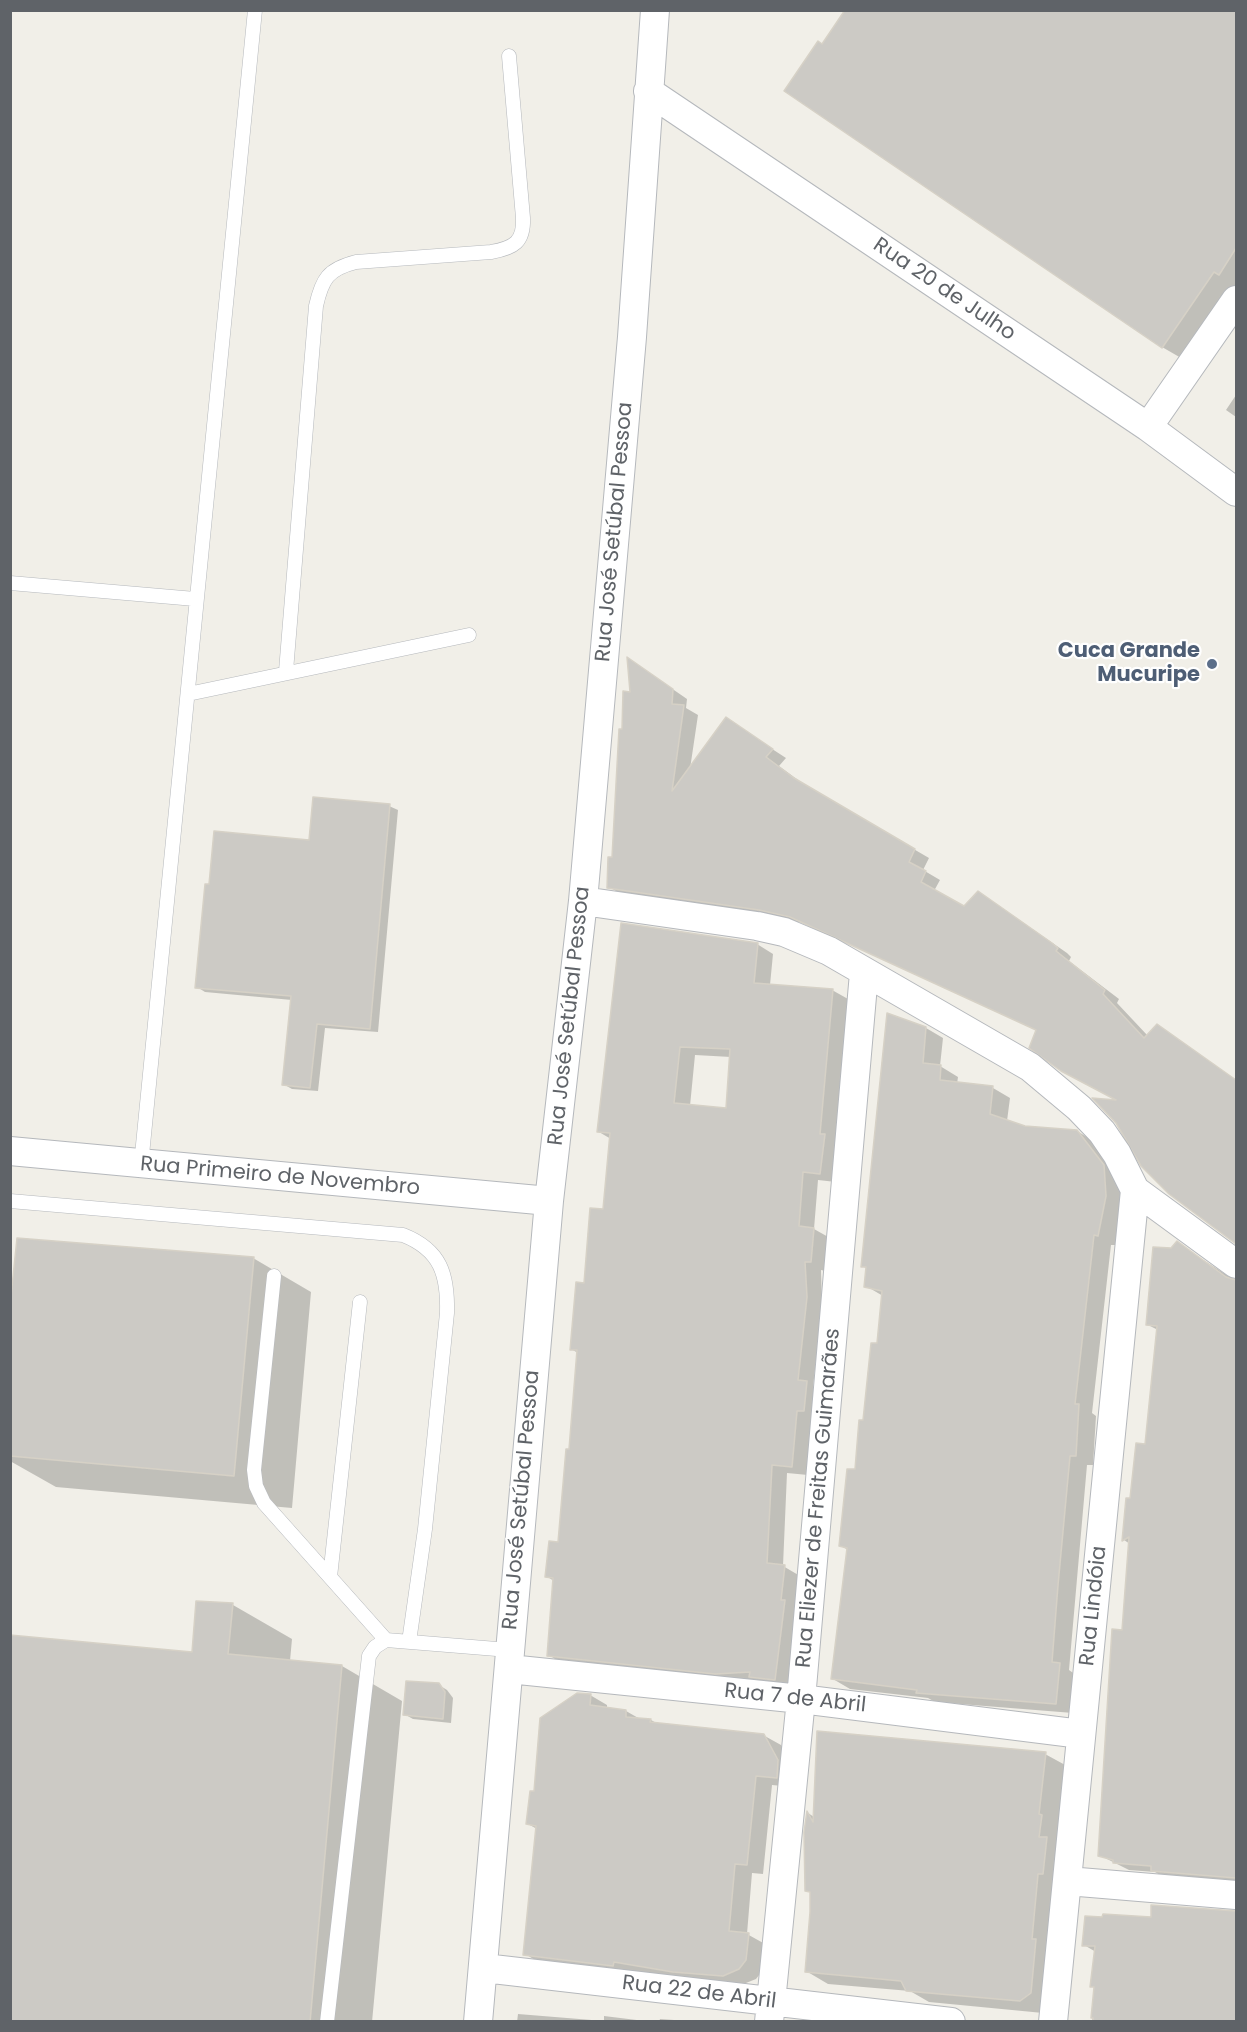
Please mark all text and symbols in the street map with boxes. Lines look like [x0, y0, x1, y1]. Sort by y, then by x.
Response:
street label: Rua 20 de Julho [868, 233, 1020, 347]
street label: Rua José Setúbal Pessoa [591, 401, 639, 663]
place label: Cuca Grande Mucuripe [1058, 639, 1200, 689]
marker: Cuca Grande Mucuripe [1205, 657, 1219, 671]
street label: Rua José Setúbal Pessoa [544, 885, 596, 1147]
street label: Rua Primeiro de Novembro [139, 1152, 421, 1202]
street label: Rua Eliezer de Freitas Guimarães [792, 1327, 846, 1669]
street label: Rua José Setúbal Pessoa [498, 1369, 546, 1631]
street label: Rua Lindóia [1075, 1545, 1113, 1667]
street label: Rua 7 de Abril [723, 1679, 867, 1719]
street label: Rua 22 de Abril [620, 1971, 778, 2015]

